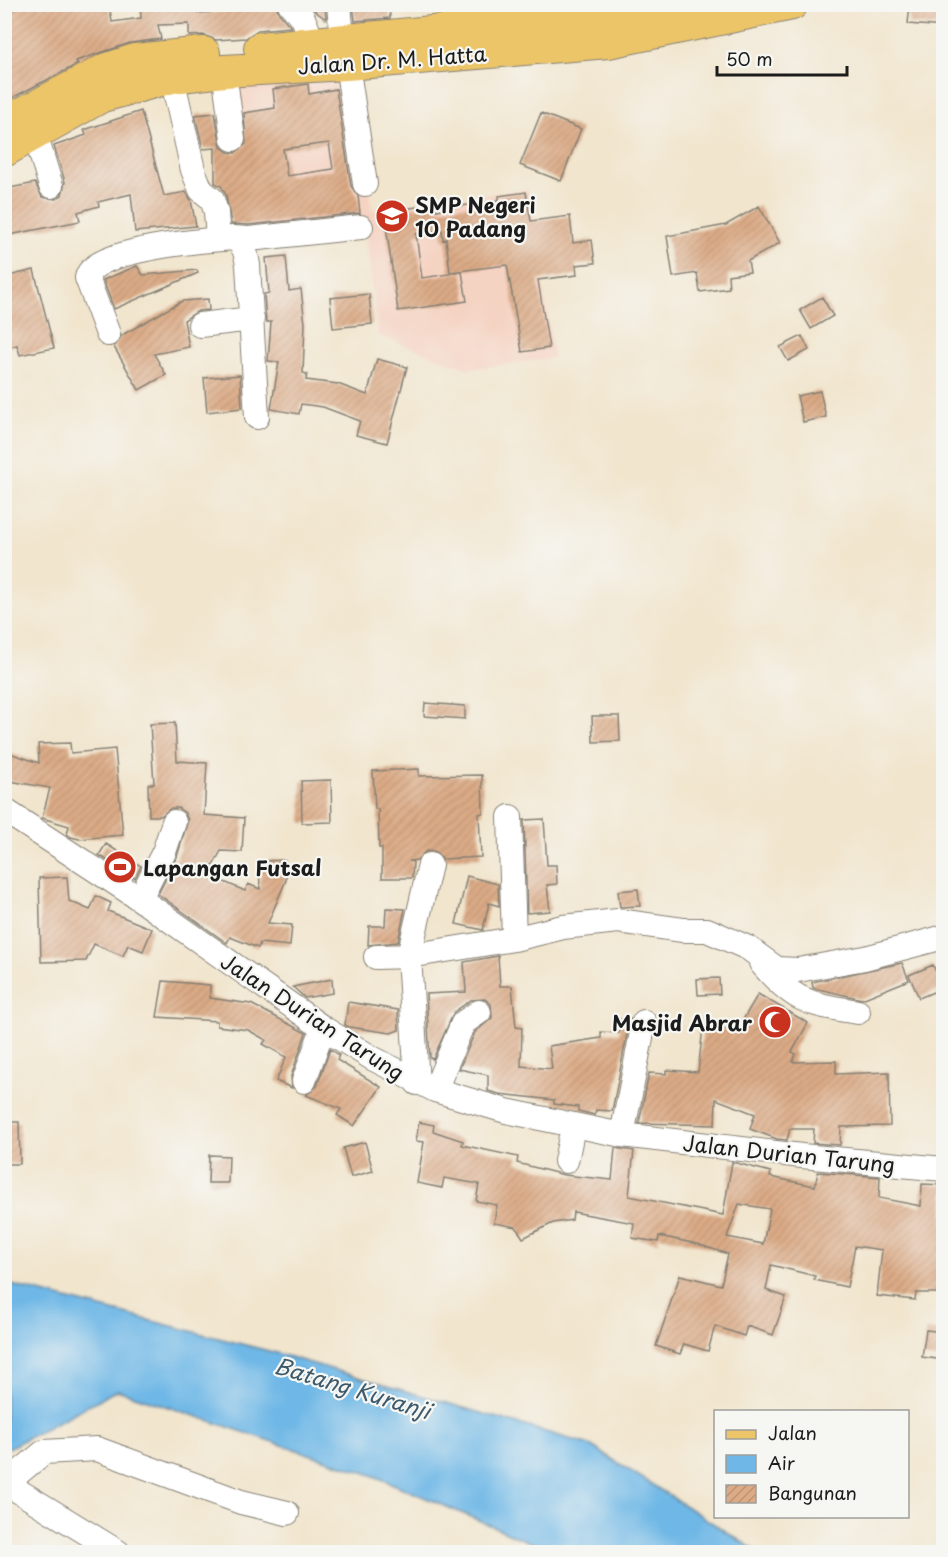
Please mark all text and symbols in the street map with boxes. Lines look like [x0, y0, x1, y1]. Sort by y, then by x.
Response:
street label: Jalan Dr. M. Hatta [297, 36, 487, 82]
scale bar [717, 39, 848, 77]
text: 50 m [726, 45, 773, 72]
place label: SMP Negeri 10 Padang [415, 188, 536, 244]
school or university icon: SMP Negeri 10 Padang [374, 198, 410, 234]
sports icon: Lapangan Futsal [102, 849, 138, 885]
place label: Lapangan Futsal [143, 851, 321, 883]
street label: Jalan Durian Tarung [215, 945, 411, 1087]
mosque icon: Masjid Abrar [757, 1004, 793, 1040]
place label: Masjid Abrar [612, 1006, 753, 1038]
street label: Jalan Durian Tarung [681, 1126, 897, 1180]
water label: Batang Kuranji [271, 1348, 438, 1427]
legend [714, 1410, 909, 1518]
text: Jalan [768, 1419, 817, 1446]
text: Air [768, 1449, 796, 1476]
text: Bangunan [768, 1479, 857, 1506]

